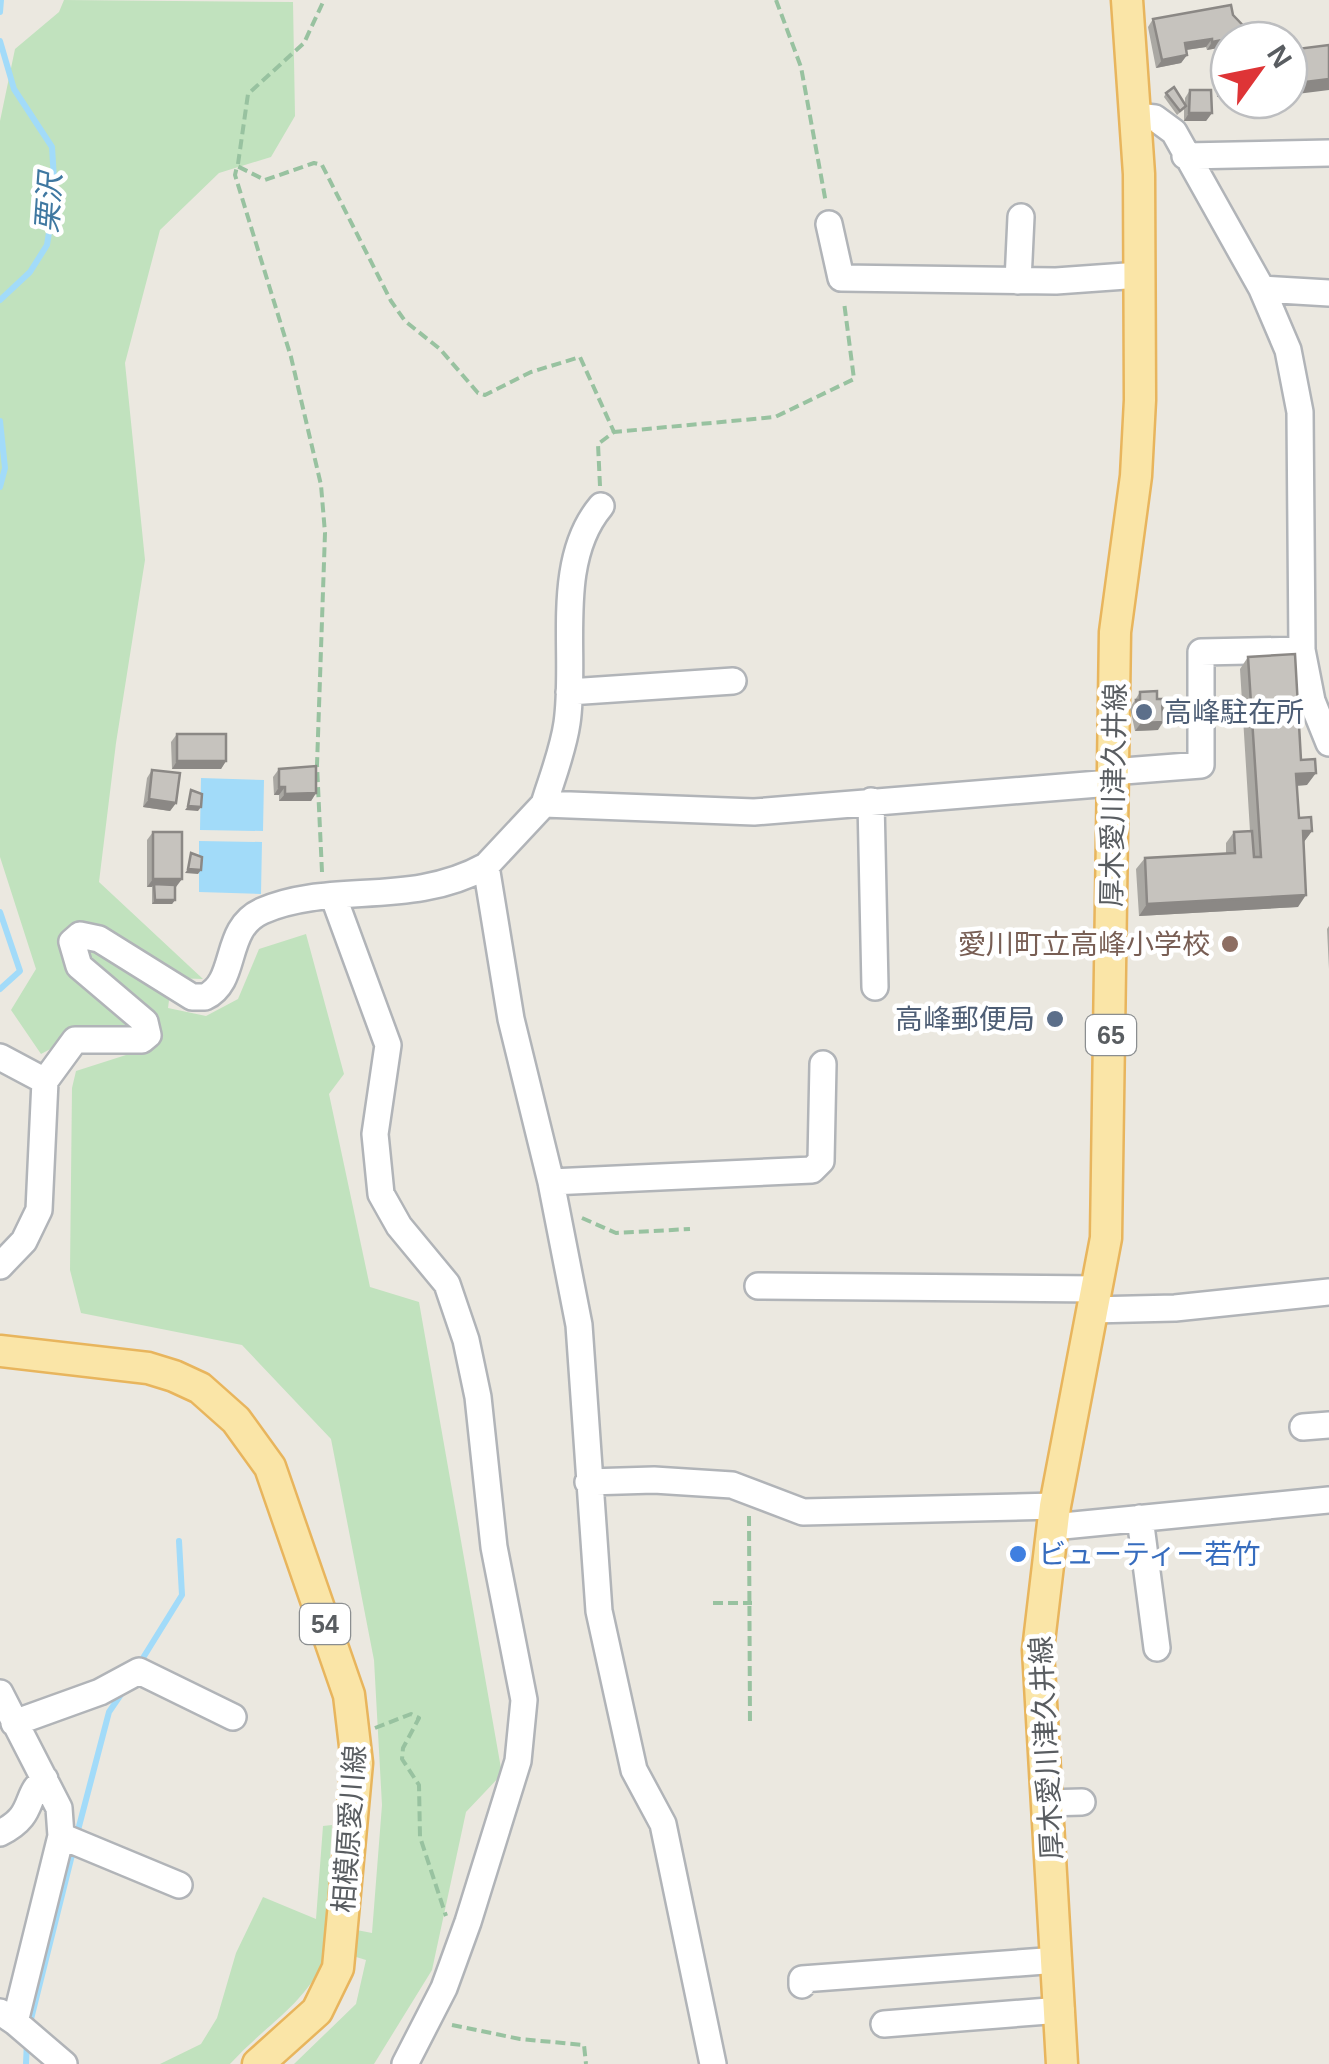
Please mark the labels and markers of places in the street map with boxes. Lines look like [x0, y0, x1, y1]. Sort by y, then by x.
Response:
place label: 高峰駐在所 [1164, 697, 1304, 728]
marker: 高峰駐在所 [1133, 701, 1155, 723]
place label: 愛川町立高峰小学校 [958, 929, 1210, 960]
marker: 愛川町立高峰小学校 [1219, 933, 1241, 955]
place label: 高峰郵便局 [895, 1004, 1035, 1035]
marker: 高峰郵便局 [1044, 1008, 1066, 1030]
place label: ビューティー若竹 [1038, 1539, 1260, 1570]
marker: ビューティー若竹 [1007, 1543, 1029, 1565]

